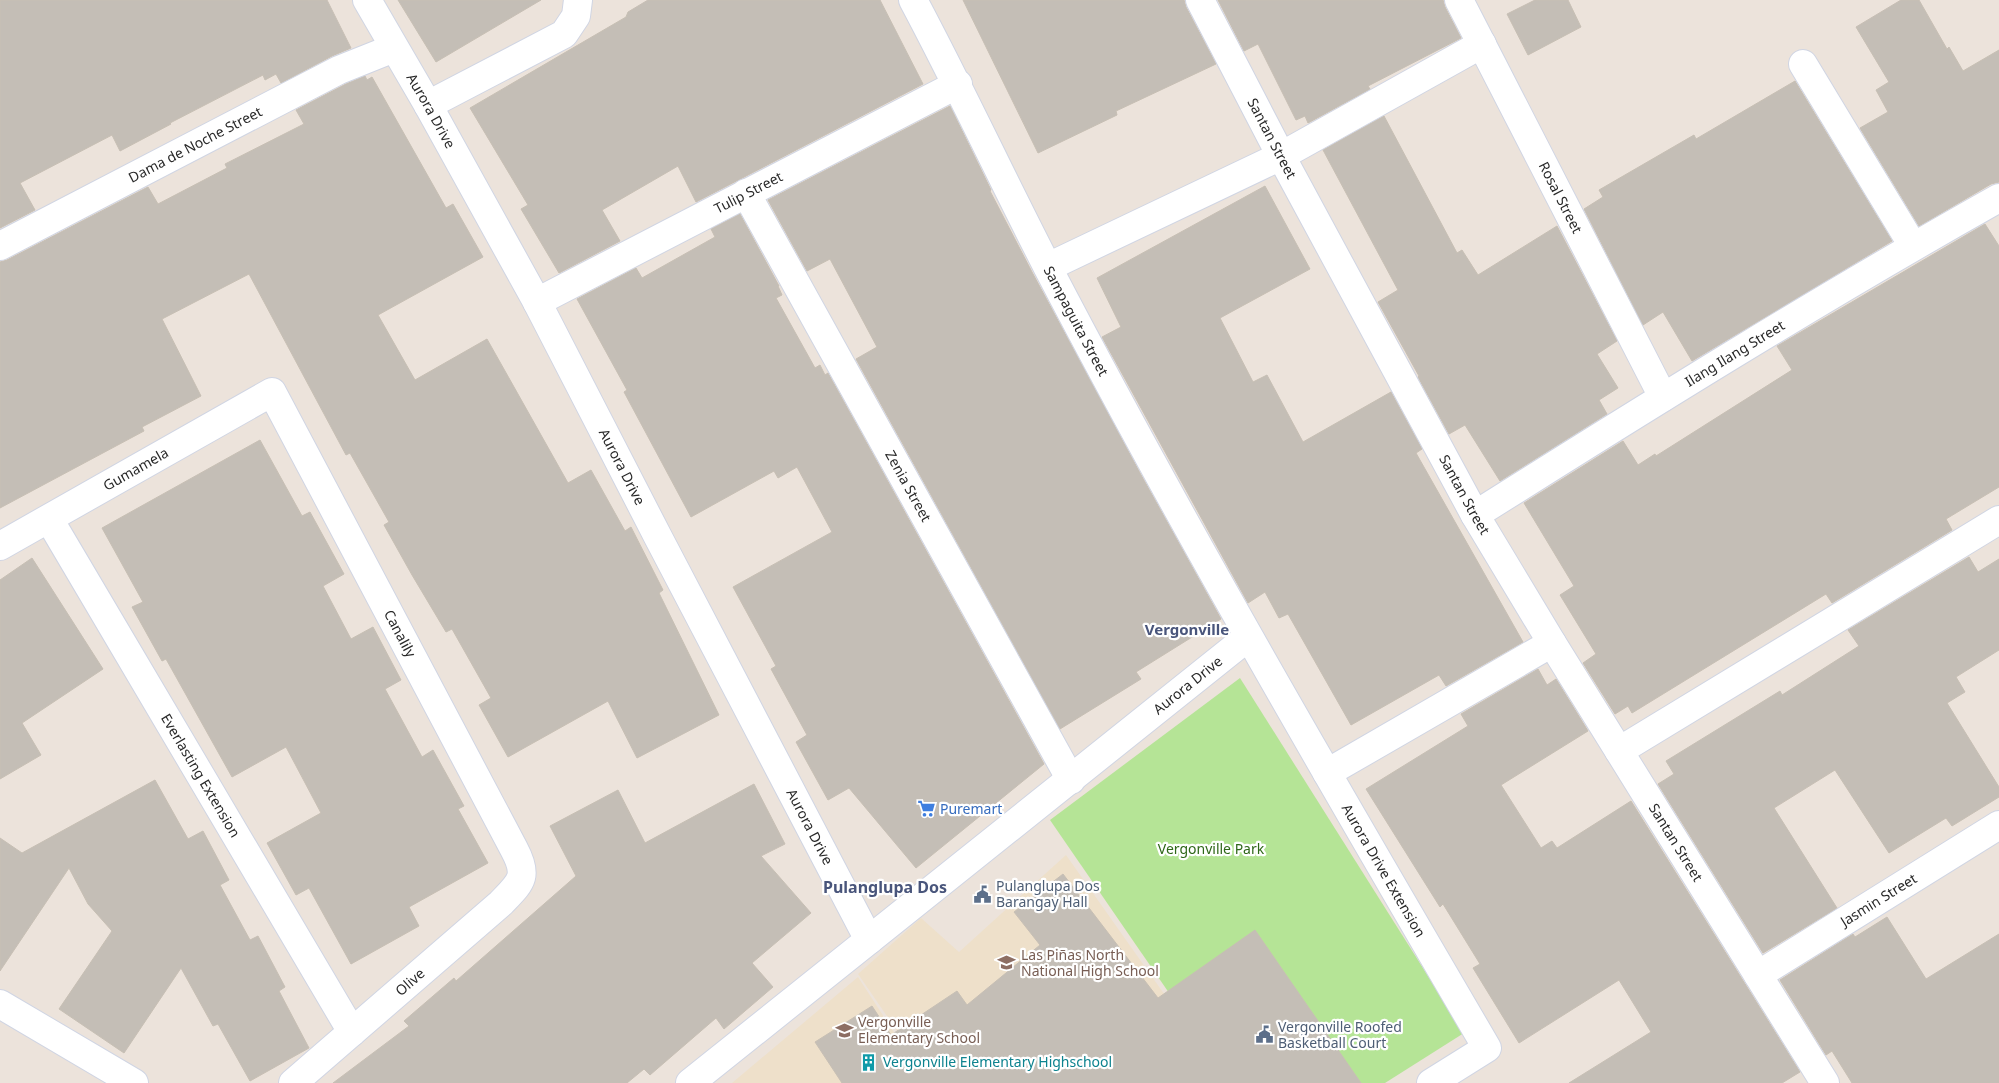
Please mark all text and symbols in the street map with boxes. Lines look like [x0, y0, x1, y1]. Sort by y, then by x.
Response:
street label: Aurora Drive [403, 70, 460, 152]
street label: Santan Street [1243, 95, 1301, 182]
street label: Dama de Noche Street [125, 102, 265, 187]
street label: Rosal Street [1535, 158, 1587, 236]
street label: Tulip Street [711, 167, 786, 218]
street label: Sampaguita Street [1040, 263, 1113, 379]
street label: Ilang Ilang Street [1681, 315, 1788, 391]
street label: Aurora Drive [595, 425, 650, 508]
street label: Gumamela [99, 443, 172, 495]
street label: Zenia Street [881, 447, 936, 525]
street label: Santan Street [1435, 451, 1495, 538]
street label: Canalily [380, 606, 421, 661]
district label: Vergonville [1145, 619, 1229, 639]
street label: Aurora Drive [1149, 651, 1226, 718]
street label: Everlasting Extension [157, 710, 245, 841]
street label: Aurora Drive [782, 785, 838, 868]
supermarket icon: Puremart [916, 799, 936, 819]
place label: Puremart [940, 799, 1002, 818]
street label: Aurora Drive Extension [1338, 800, 1430, 941]
street label: Santan Street [1645, 800, 1708, 885]
park label: Vergonville Park [1158, 839, 1265, 858]
street label: Jasmin Street [1835, 869, 1920, 932]
district label: Pulanglupa Dos [823, 876, 947, 898]
place label: Pulanglupa Dos Barangay Hall [996, 876, 1100, 911]
public building icon: Pulanglupa Dos Barangay Hall [972, 884, 992, 904]
place label: Las Piñas North National High School [1021, 945, 1159, 980]
school or university icon: Las Piñas North National High School [997, 953, 1017, 973]
street label: Olive [391, 964, 428, 1000]
place label: Vergonville Elementary School [858, 1012, 980, 1047]
place label: Vergonville Roofed Basketball Court [1278, 1017, 1402, 1052]
school or university icon: Vergonville Elementary School [834, 1020, 854, 1040]
public building icon: Vergonville Roofed Basketball Court [1254, 1025, 1274, 1045]
building icon: Vergonville Elementary Highschool [859, 1052, 879, 1072]
place label: Vergonville Elementary Highschool [883, 1052, 1112, 1071]

